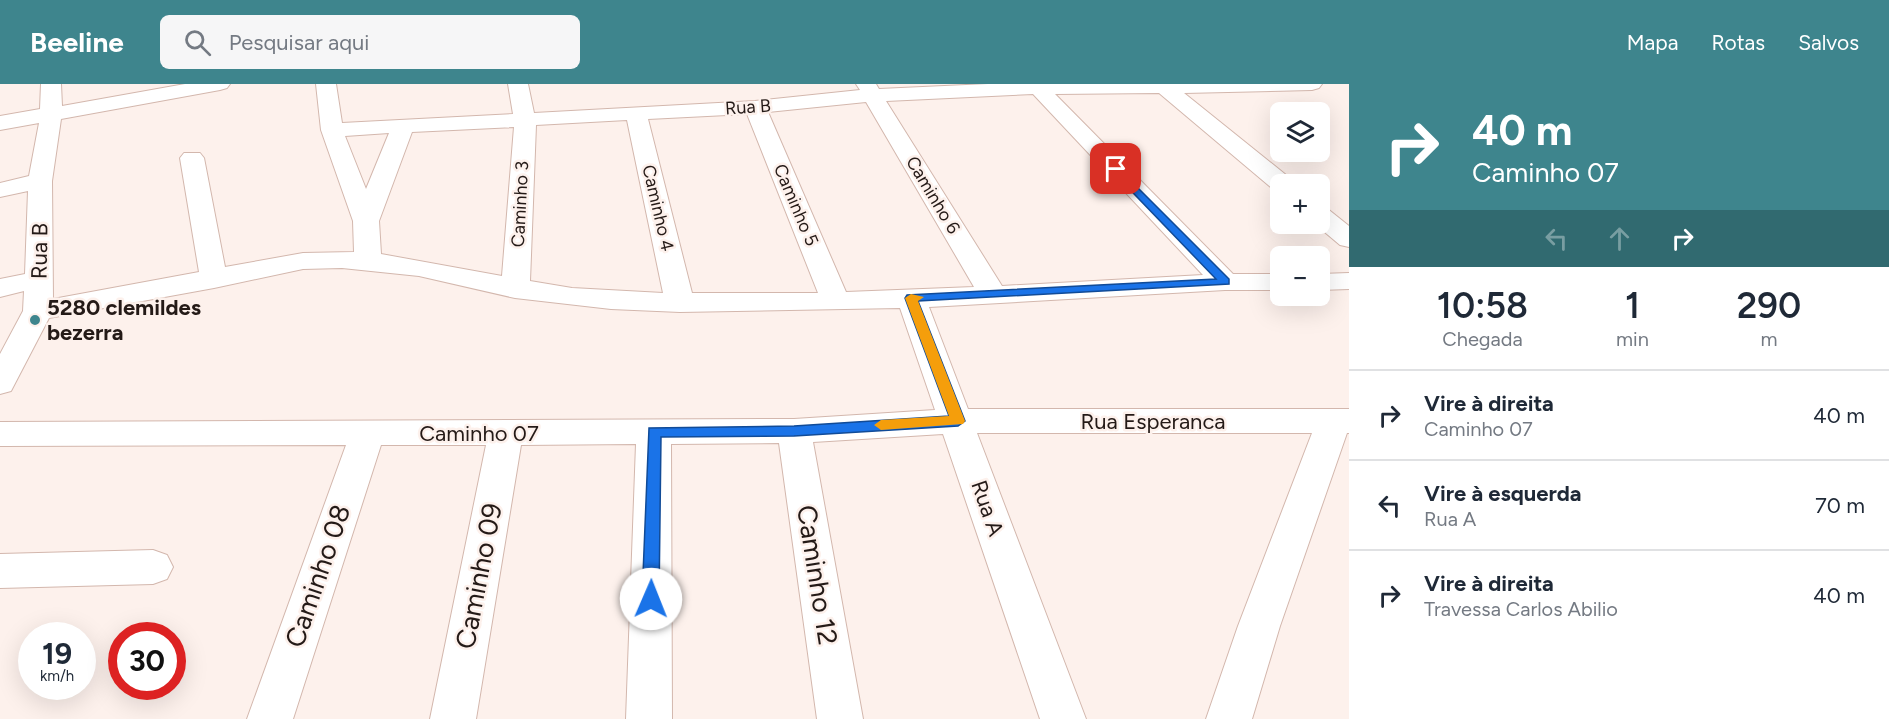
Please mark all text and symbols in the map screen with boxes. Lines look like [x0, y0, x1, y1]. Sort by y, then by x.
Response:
search box [160, 15, 580, 69]
text: Beeline [30, 25, 124, 59]
icon: search [181, 26, 214, 59]
text: Pesquisar aqui [229, 29, 369, 56]
text: Mapa [1627, 30, 1678, 55]
text: Rotas [1711, 30, 1765, 55]
text: Salvos [1798, 30, 1859, 55]
street label: Rua B [724, 94, 772, 120]
map controls [1270, 102, 1330, 306]
button: layers [1270, 102, 1330, 162]
text: 40 m [1472, 105, 1572, 156]
icon: right [1373, 108, 1451, 186]
pin [1090, 143, 1141, 194]
street label: Caminho 6 [901, 152, 965, 238]
icon: arrive [1099, 152, 1132, 185]
text: Caminho 07 [1472, 156, 1619, 189]
street label: Caminho 3 [507, 160, 533, 248]
street label: Caminho 5 [769, 161, 823, 249]
street label: Caminho 4 [637, 163, 679, 253]
button: + [1270, 174, 1330, 234]
icon: left [1540, 222, 1573, 255]
icon: ahead [1603, 222, 1636, 255]
icon: right [1666, 222, 1699, 255]
street label: Rua B [26, 223, 53, 279]
button: − [1270, 246, 1330, 306]
text: 10:58 [1437, 284, 1528, 327]
text: 1 [1625, 284, 1640, 327]
text: 290 [1737, 284, 1801, 327]
place label: 5280 clemildes bezerra [47, 294, 201, 346]
marker: 5280 clemildes bezerra [28, 313, 42, 327]
text: Chegada [1442, 327, 1523, 351]
text: min [1616, 327, 1649, 351]
text: m [1760, 327, 1777, 351]
text: Vire à direita [1424, 390, 1554, 417]
icon: right [1373, 399, 1406, 432]
text: 40 m [1813, 402, 1865, 429]
street label: Rua Esperanca [1080, 408, 1226, 435]
text: Caminho 07 [1424, 417, 1533, 441]
street label: Caminho 07 [419, 420, 539, 447]
street label: Rua A [965, 477, 1010, 540]
text: Vire à esquerda [1424, 480, 1582, 507]
icon: left [1373, 489, 1406, 522]
text: 70 m [1815, 492, 1865, 519]
street label: Caminho 08 [278, 500, 357, 652]
street label: Caminho 09 [448, 500, 509, 651]
street label: Caminho 12 [790, 503, 845, 647]
text: Rua A [1424, 507, 1476, 531]
position arrow [619, 567, 683, 631]
text: Vire à direita [1424, 570, 1554, 597]
icon: right [1373, 579, 1406, 612]
text: 40 m [1813, 582, 1865, 609]
text: Travessa Carlos Abilio [1424, 597, 1618, 621]
speed limit sign: 30 [108, 622, 186, 700]
text: 19 [42, 635, 72, 672]
text: km/h [40, 667, 74, 685]

